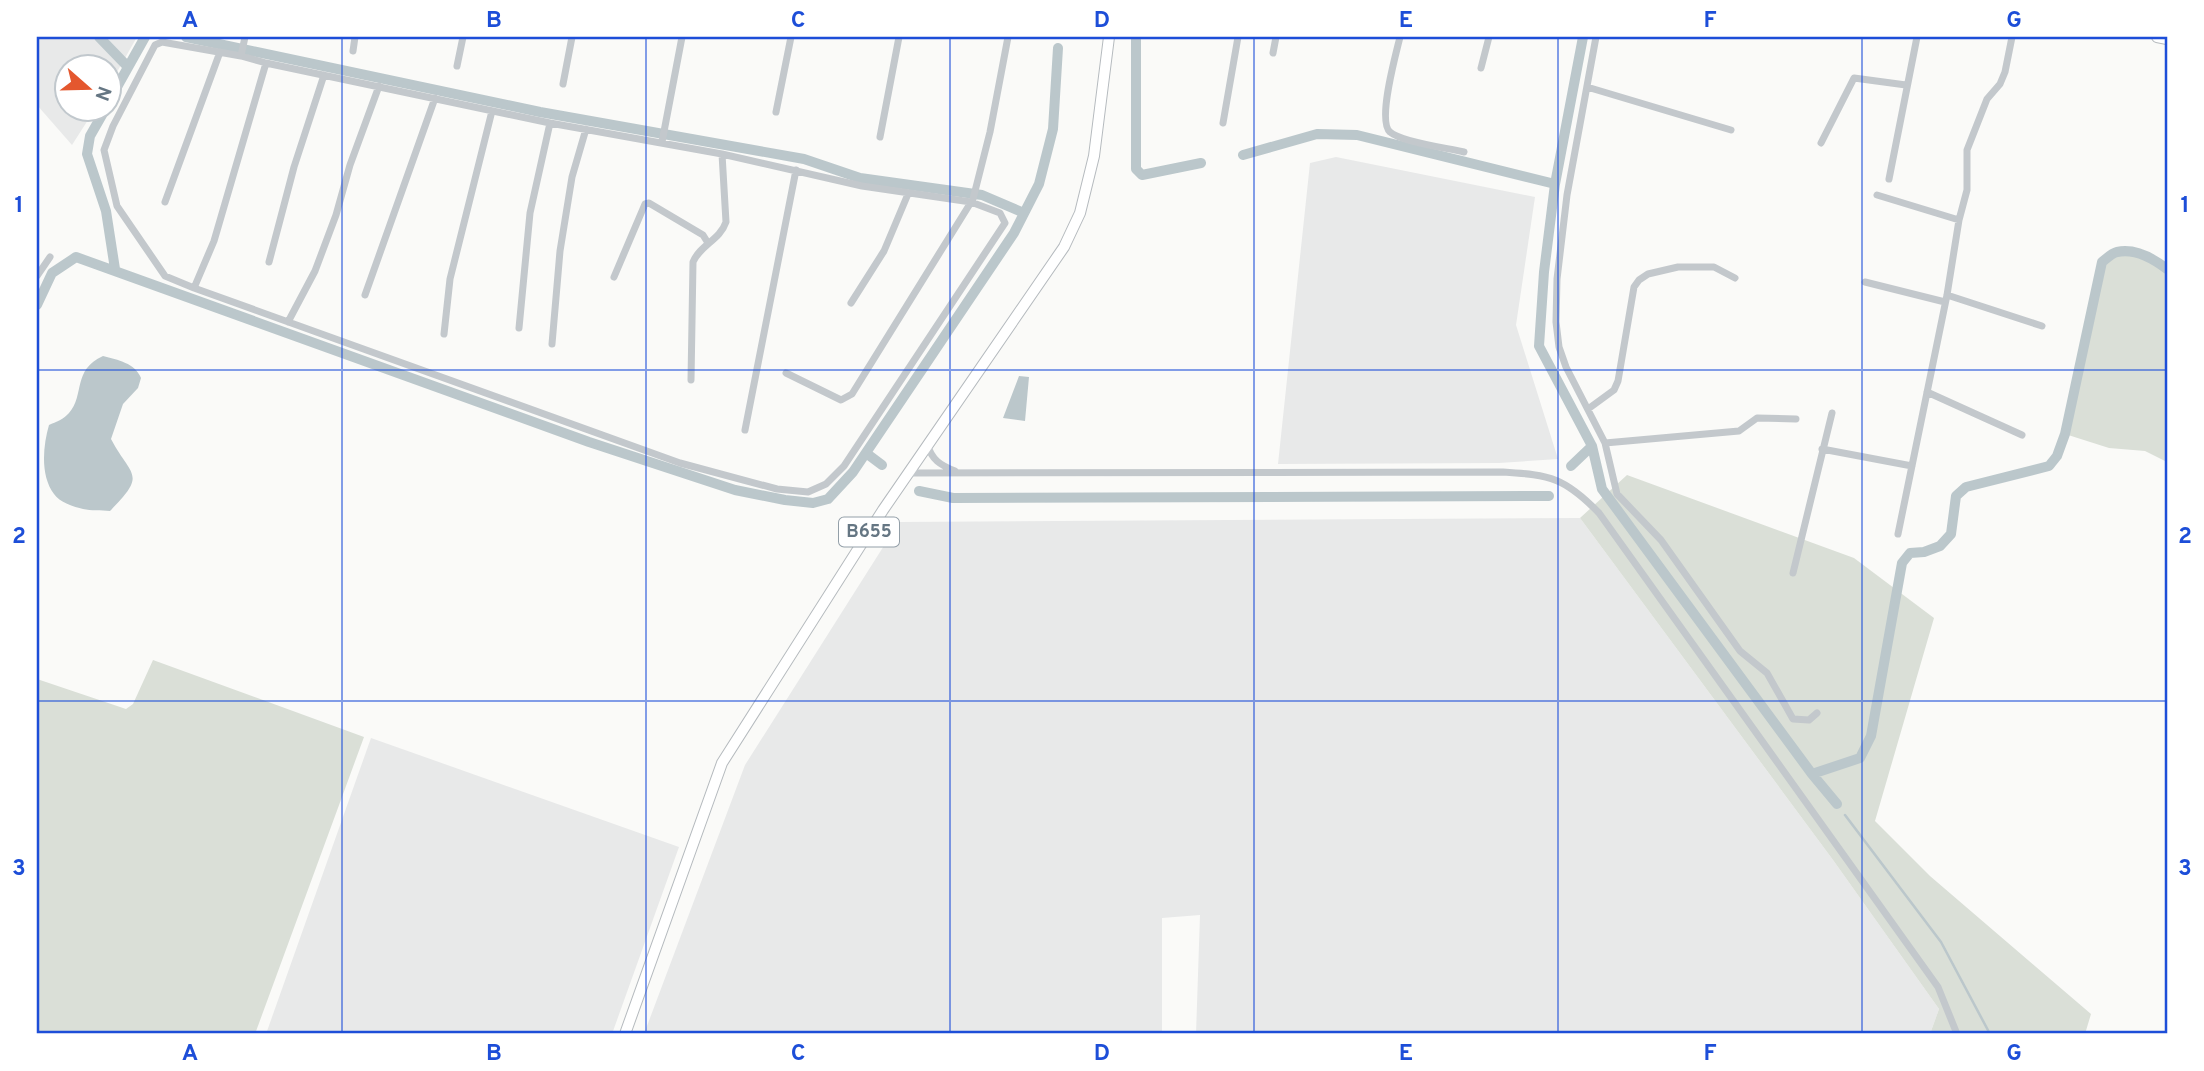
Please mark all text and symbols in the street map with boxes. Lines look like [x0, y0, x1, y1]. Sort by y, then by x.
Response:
text: A [182, 7, 198, 36]
text: B [486, 7, 502, 36]
text: C [791, 7, 805, 36]
text: D [1094, 7, 1110, 36]
text: E [1399, 7, 1413, 36]
text: F [1703, 7, 1717, 36]
text: G [2006, 7, 2022, 36]
north arrow [52, 52, 122, 122]
text: N [88, 83, 116, 104]
text: 1 [14, 192, 24, 221]
text: 1 [2180, 192, 2190, 221]
road number: B655 [839, 518, 899, 546]
text: 2 [12, 523, 26, 552]
text: 2 [2178, 523, 2192, 552]
text: 3 [12, 855, 26, 884]
text: 3 [2178, 855, 2192, 884]
text: A [182, 1040, 198, 1069]
text: B [486, 1040, 502, 1069]
text: C [791, 1040, 805, 1069]
text: D [1094, 1040, 1110, 1069]
text: E [1399, 1040, 1413, 1069]
text: F [1703, 1040, 1717, 1069]
text: G [2006, 1040, 2022, 1069]

